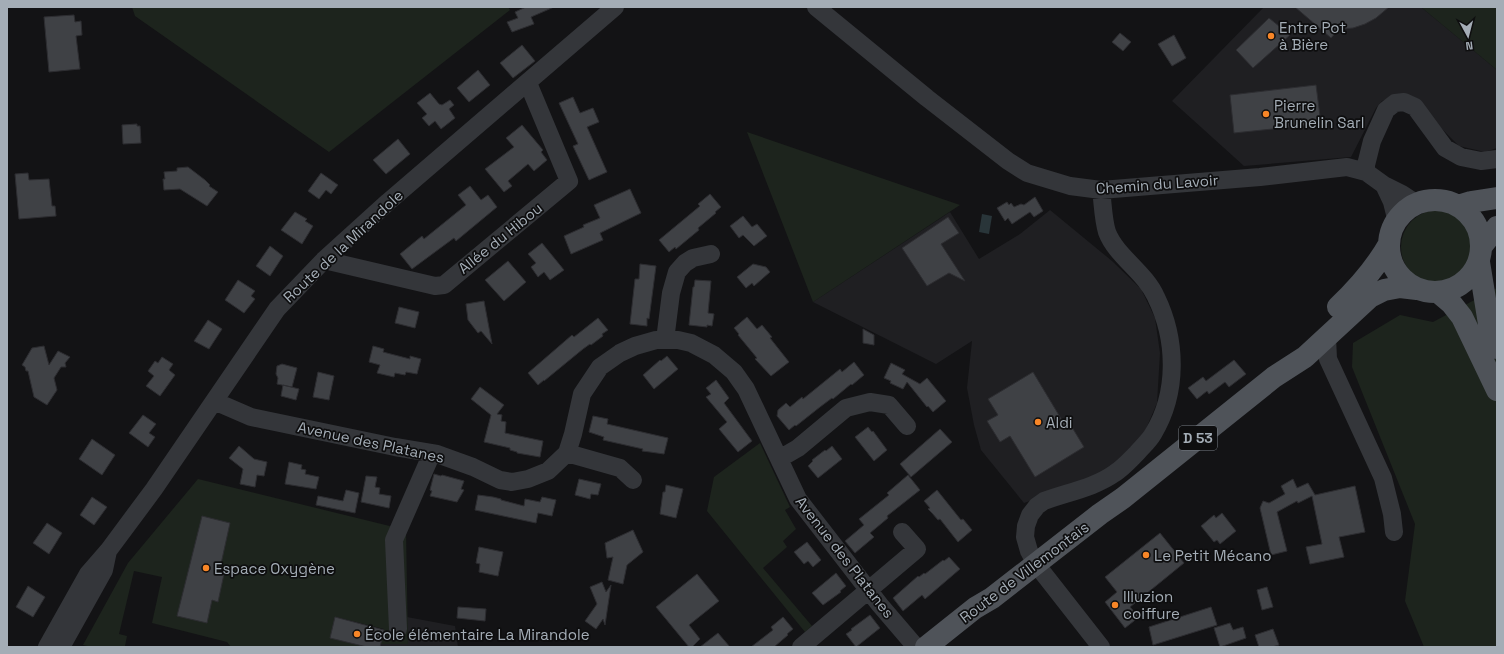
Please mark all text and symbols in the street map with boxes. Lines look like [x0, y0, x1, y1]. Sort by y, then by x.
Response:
north arrow [1448, 16, 1488, 56]
place label: Entre Pot à Bière [1279, 18, 1346, 54]
marker: Entre Pot à Bière [1266, 31, 1276, 41]
text: N [1465, 39, 1474, 53]
place label: Pierre Brunelin Sarl [1274, 96, 1364, 132]
marker: Pierre Brunelin Sarl [1261, 109, 1271, 119]
street label: Chemin du Lavoir [1095, 170, 1219, 198]
street label: Route de la Mirandole [279, 185, 407, 307]
street label: Allée du Hibou [454, 198, 546, 278]
place label: Aldi [1046, 413, 1072, 432]
street label: Avenue des Platanes [296, 417, 446, 467]
marker: Aldi [1033, 417, 1043, 427]
road number: D 53 [1179, 426, 1217, 450]
street label: Avenue des Platanes [792, 492, 899, 622]
street label: Route de Villemontais [956, 517, 1092, 627]
place label: Le Petit Mécano [1154, 546, 1271, 565]
marker: Le Petit Mécano [1141, 550, 1151, 560]
place label: Espace Oxygène [214, 559, 335, 578]
marker: Espace Oxygène [201, 563, 211, 573]
place label: Illuzion coiffure [1123, 587, 1180, 623]
marker: Illuzion coiffure [1110, 600, 1120, 610]
place label: École élémentaire La Mirandole [365, 625, 590, 644]
marker: École élémentaire La Mirandole [352, 629, 362, 639]

